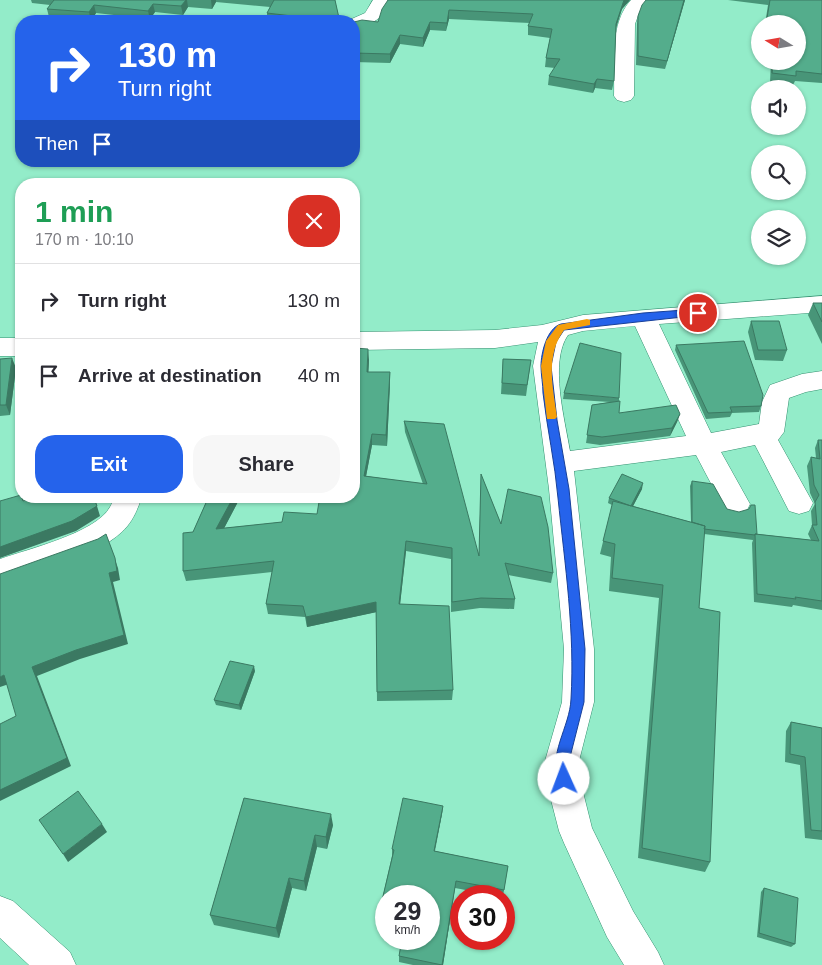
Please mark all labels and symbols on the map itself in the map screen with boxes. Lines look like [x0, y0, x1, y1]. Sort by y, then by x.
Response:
north arrow [751, 15, 806, 70]
pin [677, 292, 719, 334]
position arrow [537, 752, 589, 804]
speed limit sign: 30 [450, 885, 515, 950]

